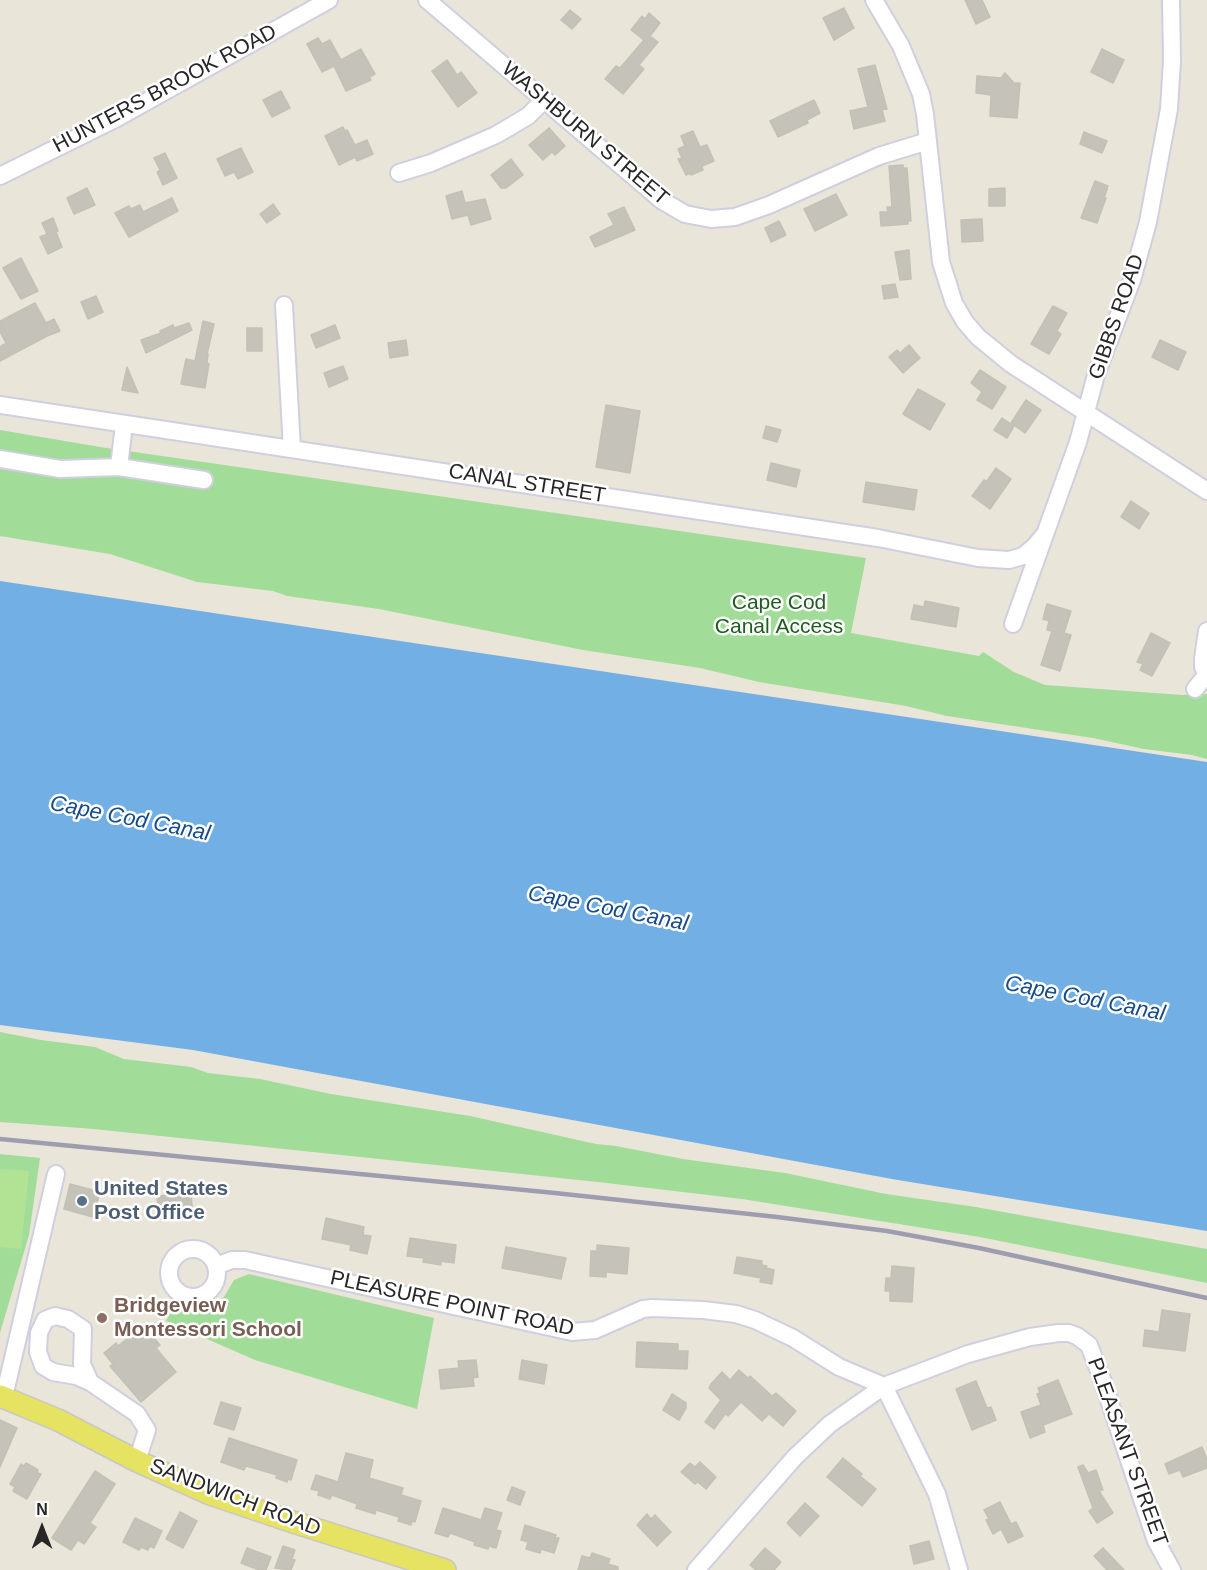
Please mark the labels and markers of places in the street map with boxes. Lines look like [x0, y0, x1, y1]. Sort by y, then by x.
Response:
place label: United States Post Office [94, 1176, 228, 1226]
marker: United States Post Office [75, 1194, 89, 1208]
place label: Bridgeview Montessori School [114, 1293, 302, 1343]
marker: Bridgeview Montessori School [95, 1311, 109, 1325]

